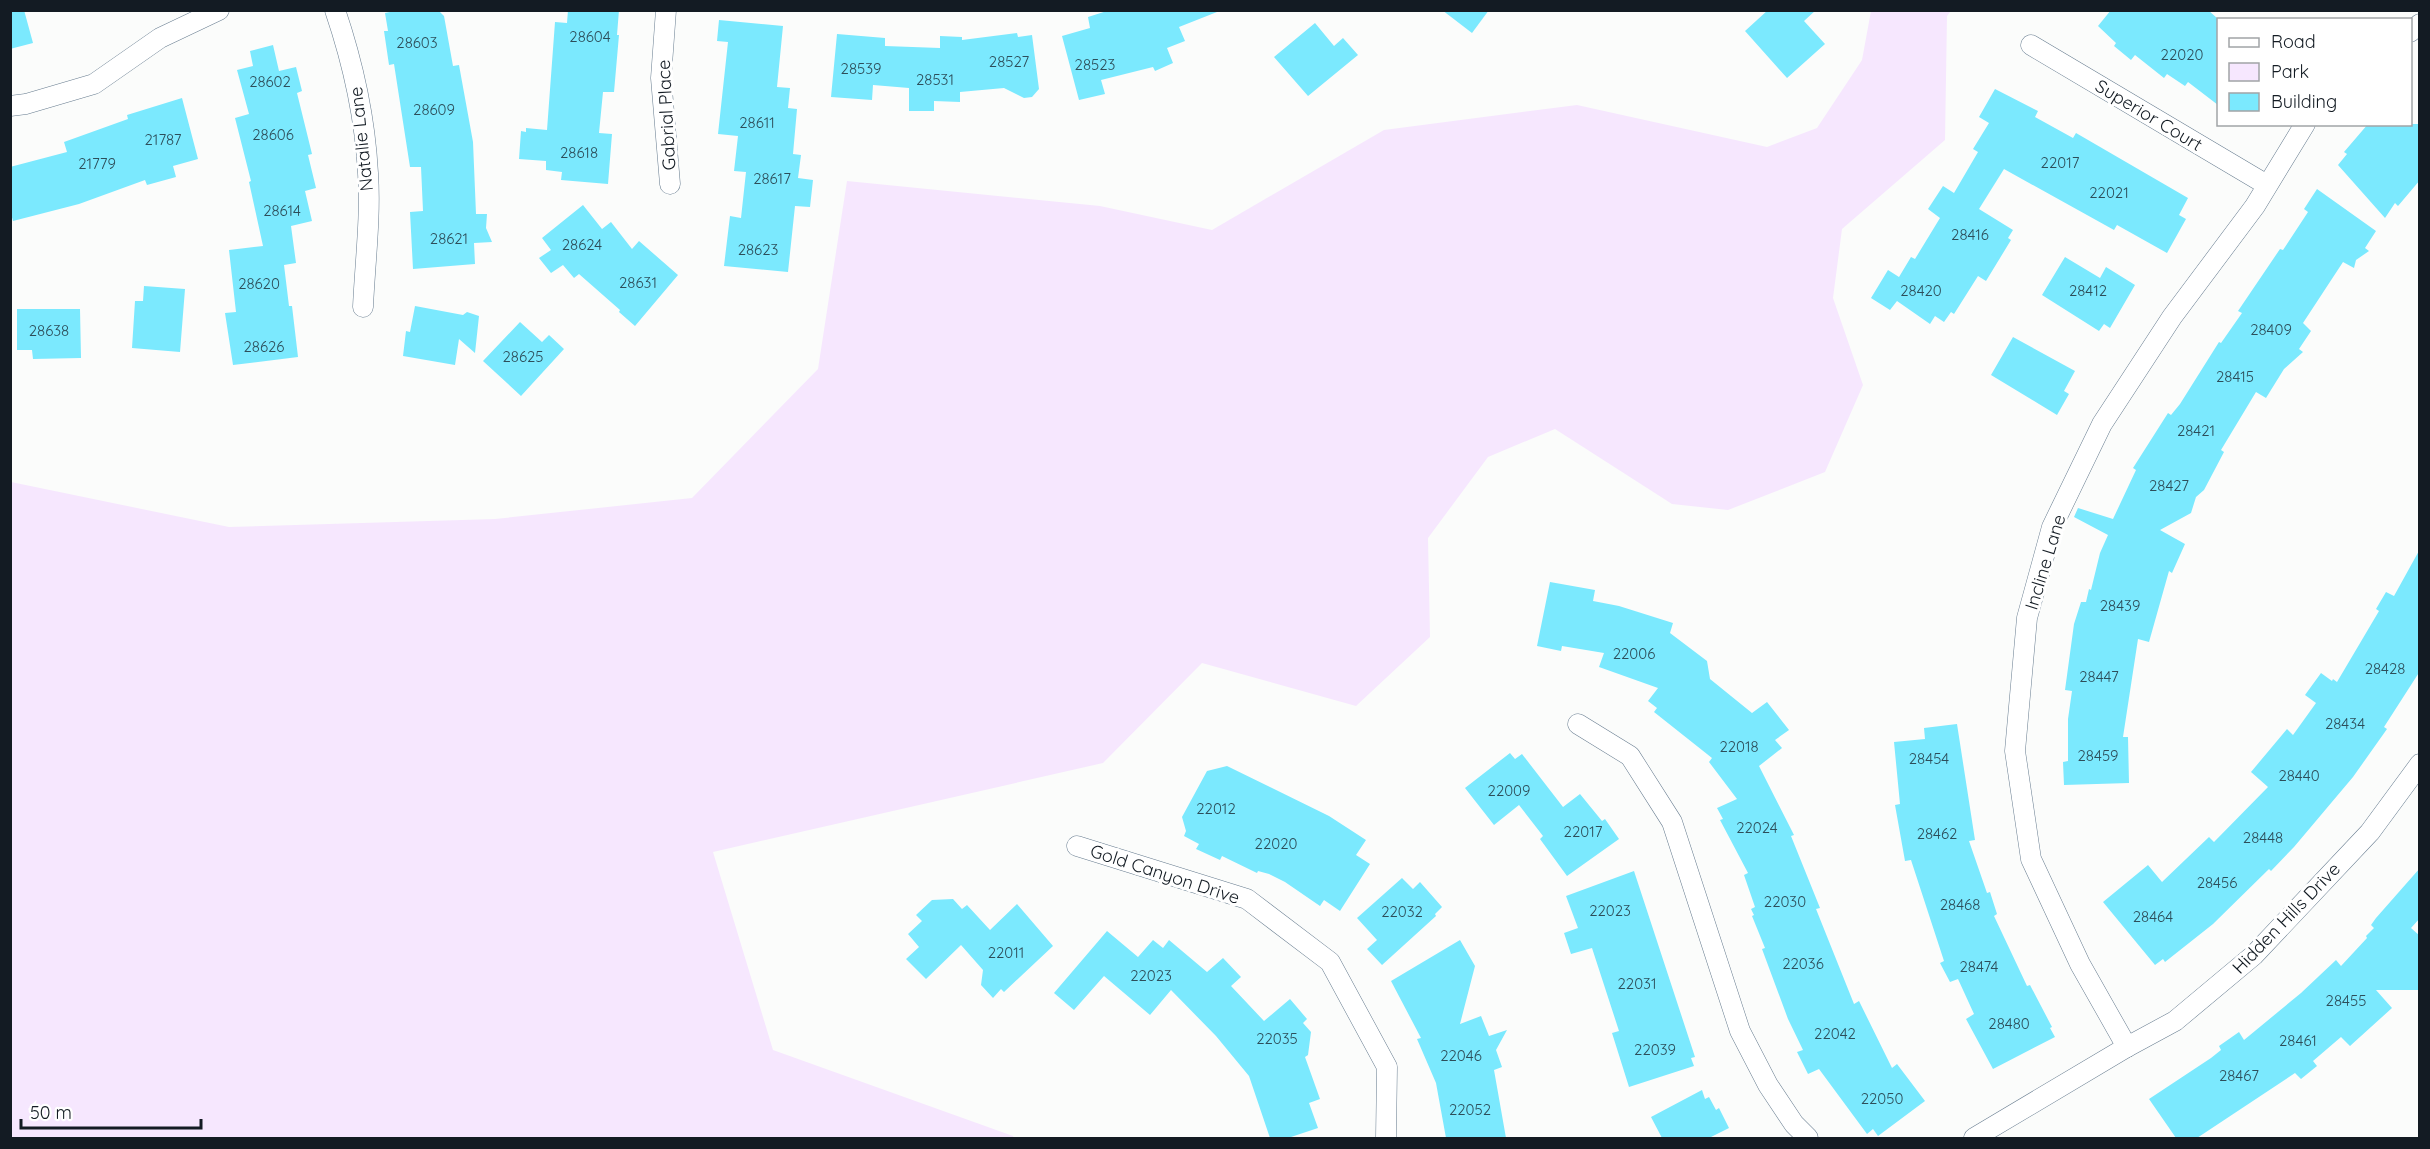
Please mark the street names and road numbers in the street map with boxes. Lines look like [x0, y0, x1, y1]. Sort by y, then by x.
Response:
street label: Gabrial Place [652, 59, 680, 171]
street label: Superior Court [2091, 74, 2207, 156]
street label: Natalie Lane [344, 86, 378, 192]
street label: Incline Lane [2020, 511, 2070, 613]
street label: Gold Canyon Drive [1087, 839, 1243, 909]
street label: Hidden Hills Drive [2227, 858, 2345, 978]

